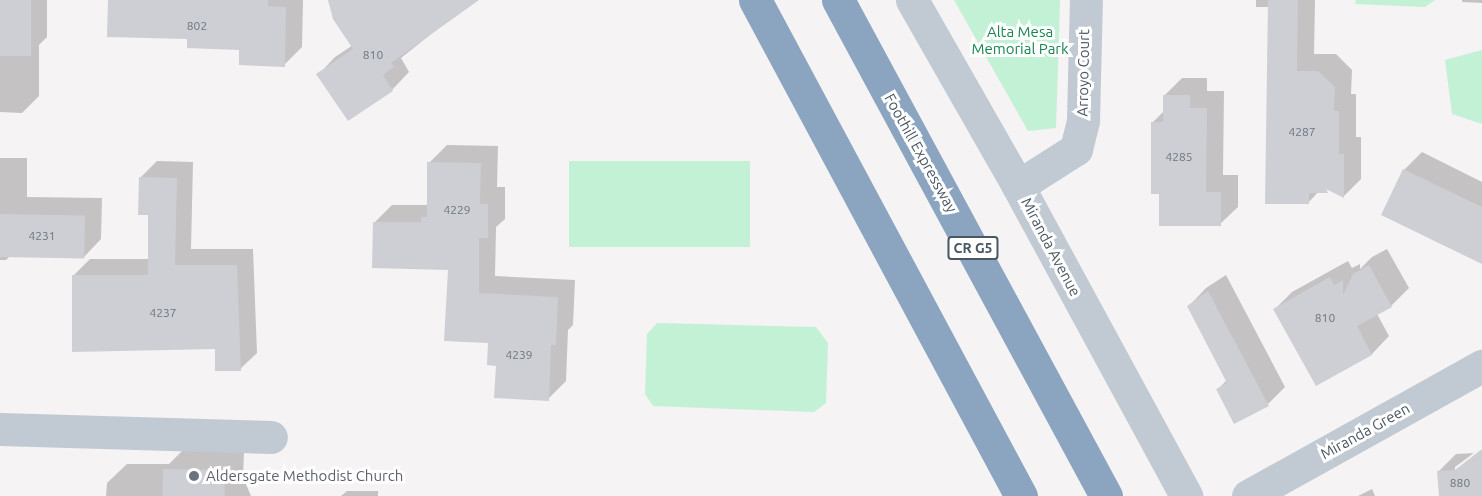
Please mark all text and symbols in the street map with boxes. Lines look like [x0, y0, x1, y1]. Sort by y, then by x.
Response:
house number: 802 [187, 19, 207, 33]
park label: Alta Mesa Memorial Park [971, 22, 1069, 57]
street label: Arroyo Court [1073, 29, 1093, 117]
house number: 810 [363, 48, 383, 62]
street label: Foothill Expressway [881, 90, 961, 216]
house number: 4287 [1288, 125, 1316, 139]
house number: 4285 [1165, 150, 1193, 164]
street label: Miranda Avenue [1017, 195, 1085, 299]
house number: 4229 [443, 203, 471, 217]
house number: 4231 [28, 229, 56, 243]
road number: CR G5 [946, 237, 1000, 259]
house number: 4237 [149, 306, 177, 320]
house number: 810 [1315, 311, 1335, 325]
house number: 4239 [505, 348, 533, 362]
street label: Miranda Green [1317, 399, 1413, 463]
place label: Aldersgate Methodist Church [206, 467, 403, 485]
marker: Aldersgate Methodist Church [187, 469, 201, 483]
house number: 880 [1450, 476, 1470, 490]

